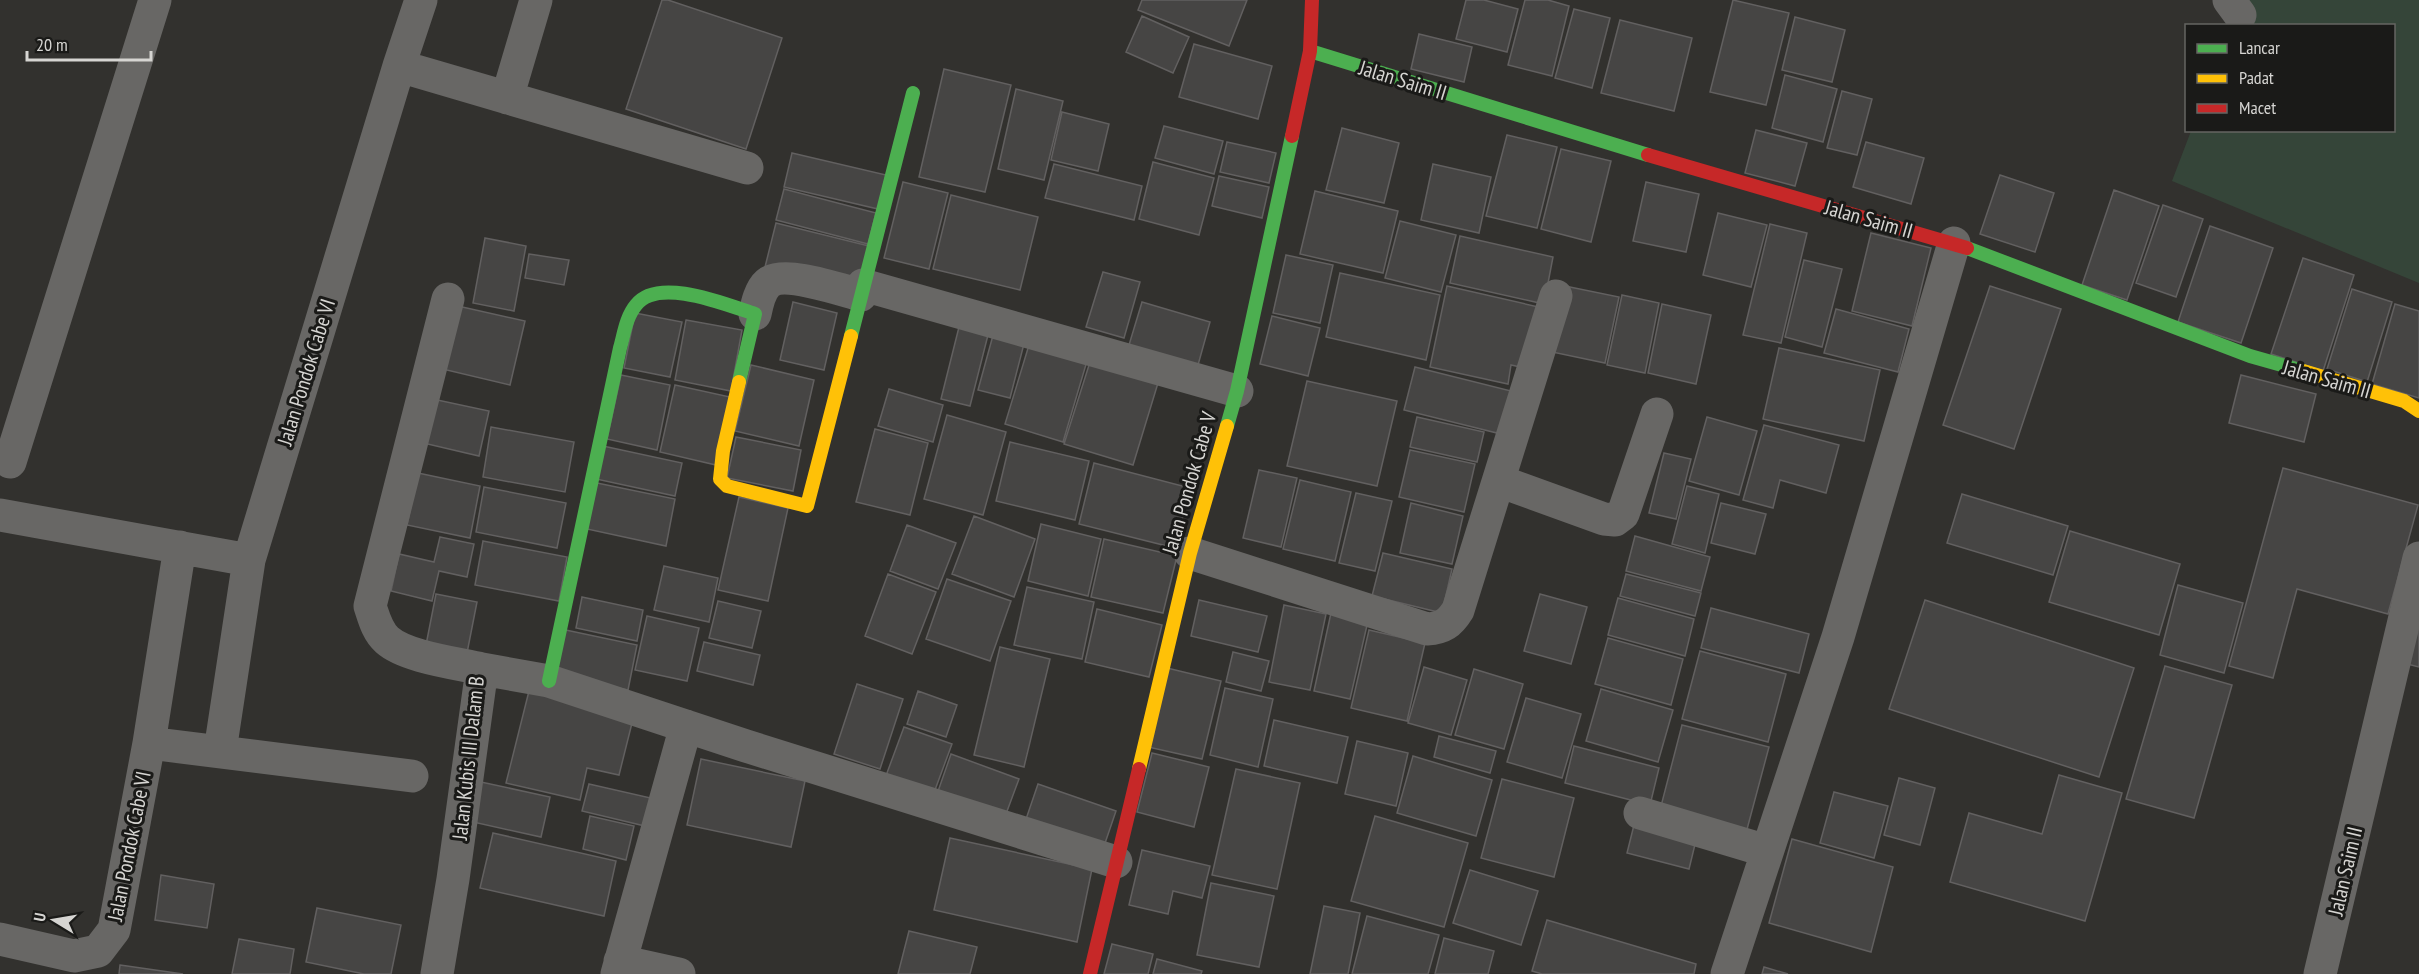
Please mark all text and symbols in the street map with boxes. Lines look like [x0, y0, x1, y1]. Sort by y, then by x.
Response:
scale bar [27, 24, 152, 62]
legend [2185, 24, 2395, 132]
text: 20 m [36, 33, 68, 56]
text: Lancar [2239, 36, 2280, 59]
street label: Jalan Saim II [1355, 54, 1450, 106]
text: Padat [2239, 66, 2274, 89]
text: Macet [2239, 96, 2276, 119]
street label: Jalan Saim II [1821, 193, 1916, 244]
street label: Jalan Pondok Cabe VI [271, 295, 341, 450]
street label: Jalan Saim II [2279, 353, 2374, 404]
street label: Jalan Pondok Cabe V [1155, 408, 1222, 558]
street label: Jalan Kubis III Dalam B [446, 675, 490, 842]
street label: Jalan Pondok Cabe VI [101, 769, 157, 924]
street label: Jalan Saim II [2321, 824, 2368, 919]
north arrow [24, 890, 84, 950]
text: U [29, 911, 50, 923]

